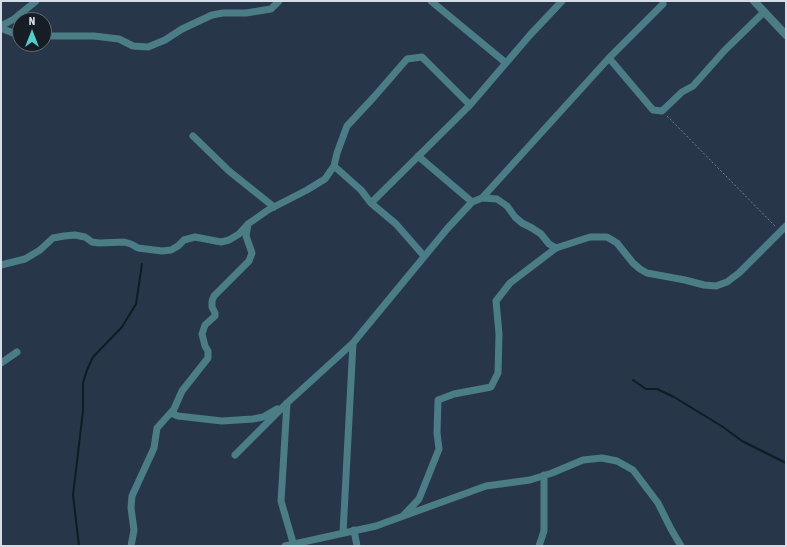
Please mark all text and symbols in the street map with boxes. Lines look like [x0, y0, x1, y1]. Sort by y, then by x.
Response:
north arrow [12, 12, 52, 52]
text: N [29, 15, 35, 27]

